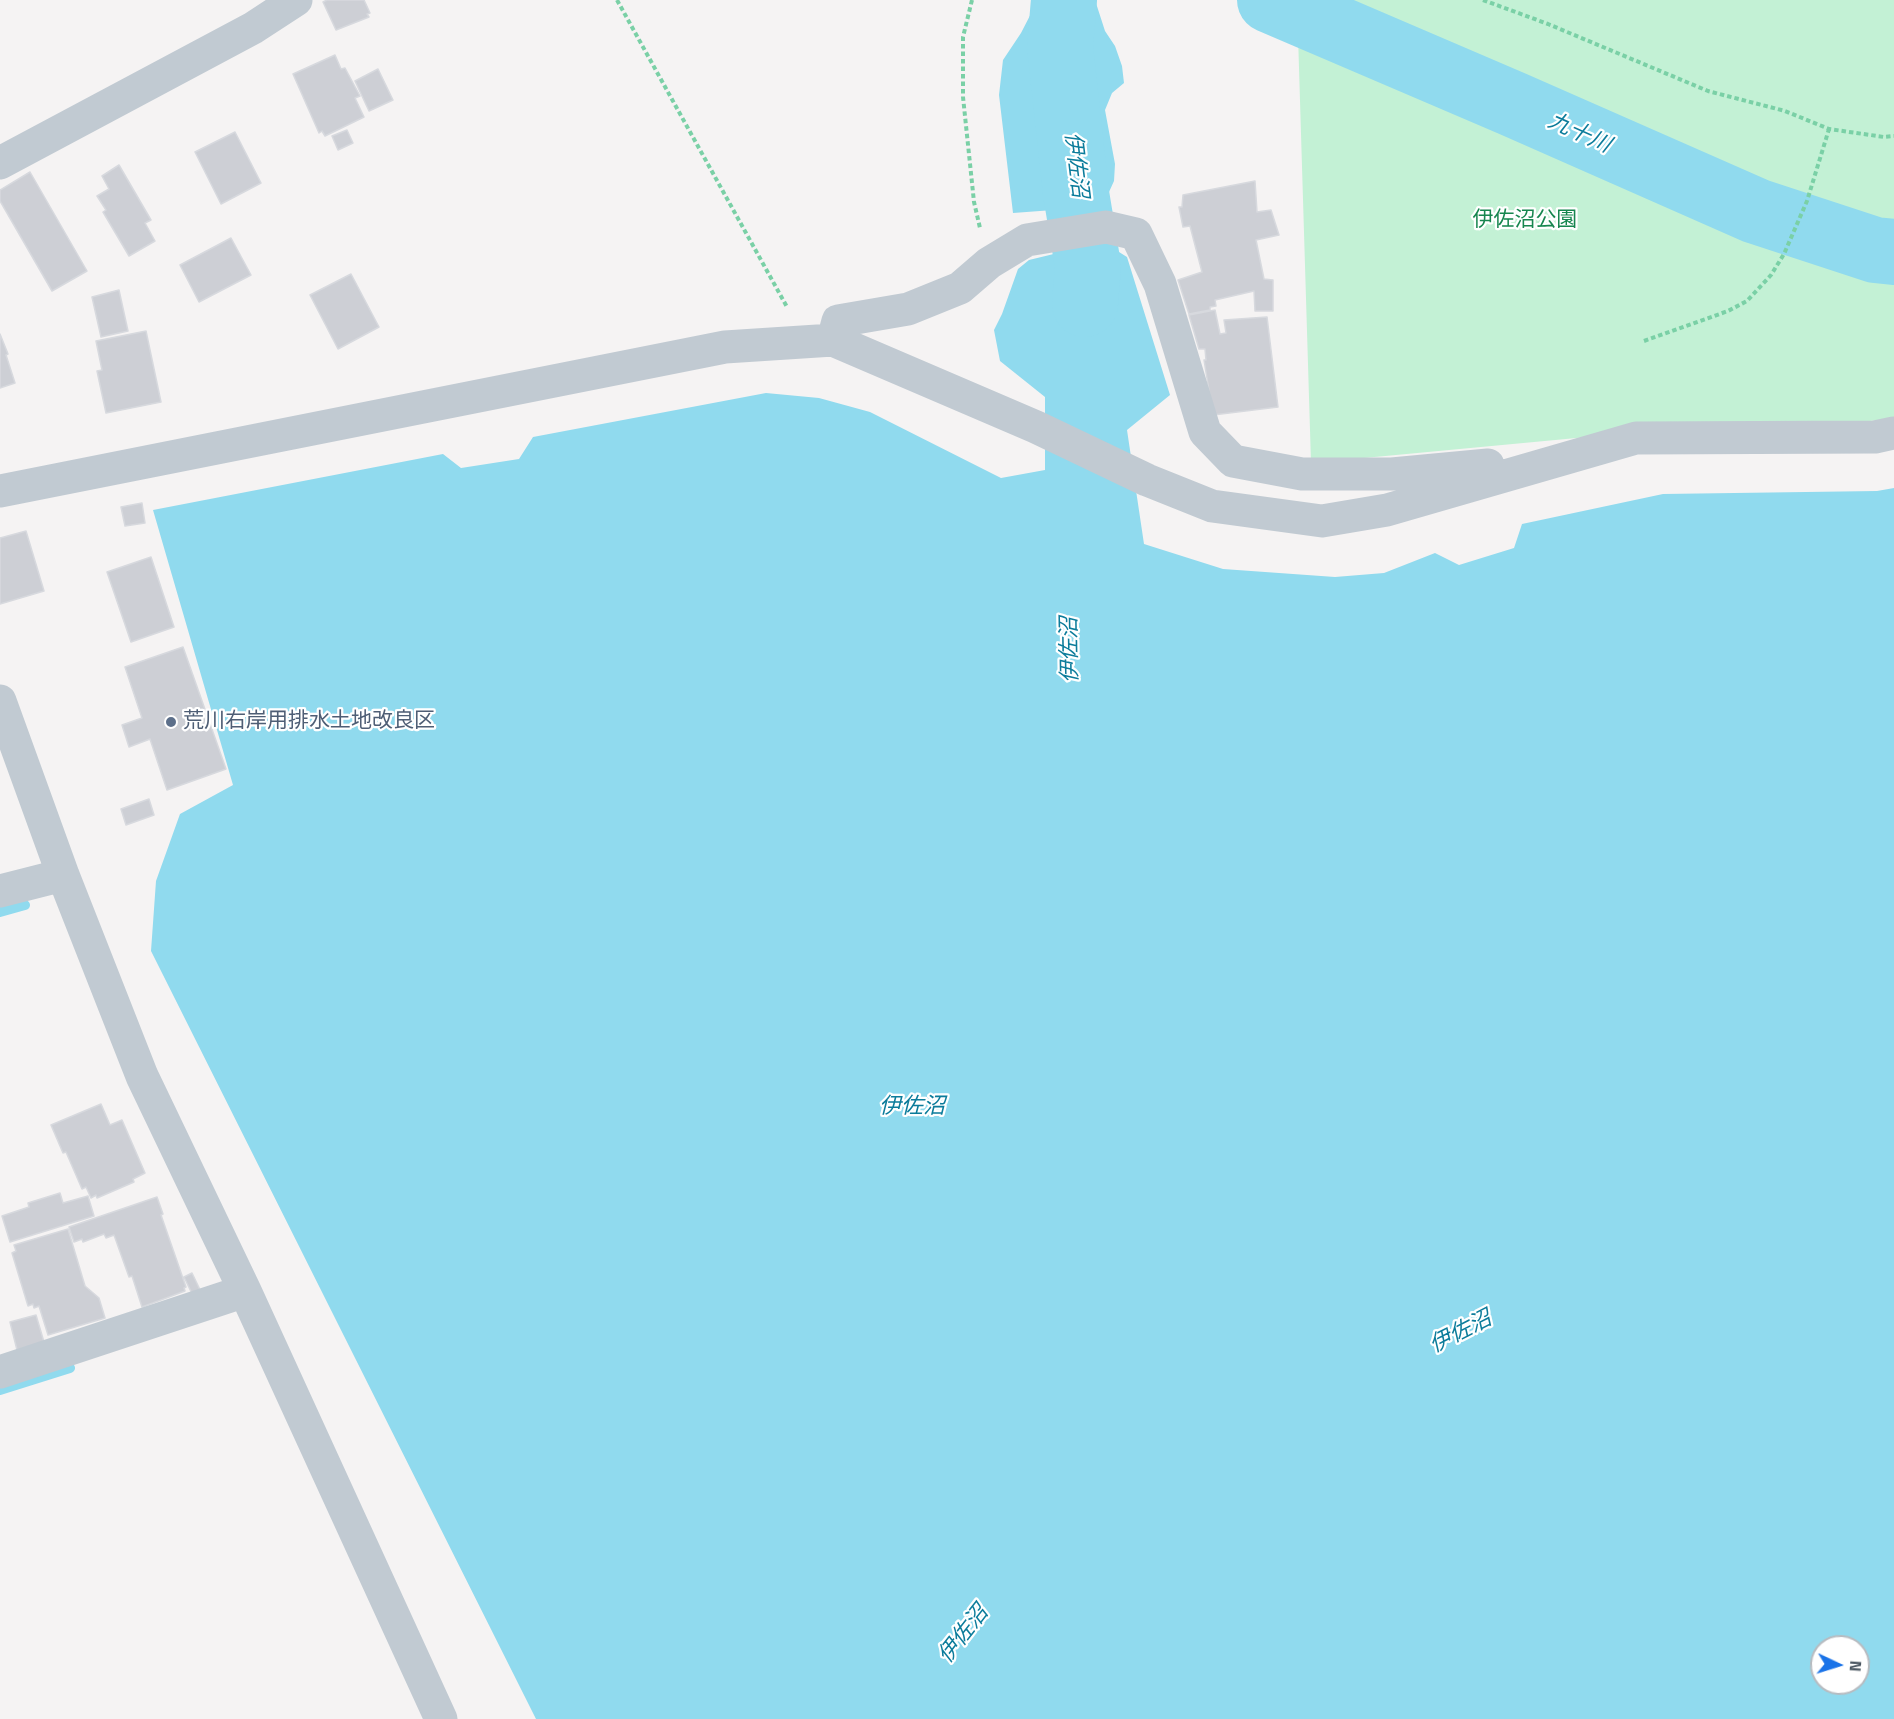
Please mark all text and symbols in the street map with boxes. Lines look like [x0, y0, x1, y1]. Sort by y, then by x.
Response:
water label: 九十川 [1543, 109, 1615, 159]
water label: 伊佐沼 [1058, 131, 1092, 199]
park label: 伊佐沼公園 [1473, 208, 1577, 234]
water label: 伊佐沼 [1057, 617, 1085, 683]
place label: 荒川右岸用排水土地改良区 [183, 709, 435, 735]
marker: 荒川右岸用排水土地改良区 [164, 715, 178, 729]
water label: 伊佐沼 [879, 1095, 945, 1121]
water label: 伊佐沼 [1426, 1306, 1496, 1360]
water label: 伊佐沼 [933, 1601, 995, 1669]
north arrow [1810, 1635, 1870, 1695]
text: N [1844, 1660, 1868, 1672]

